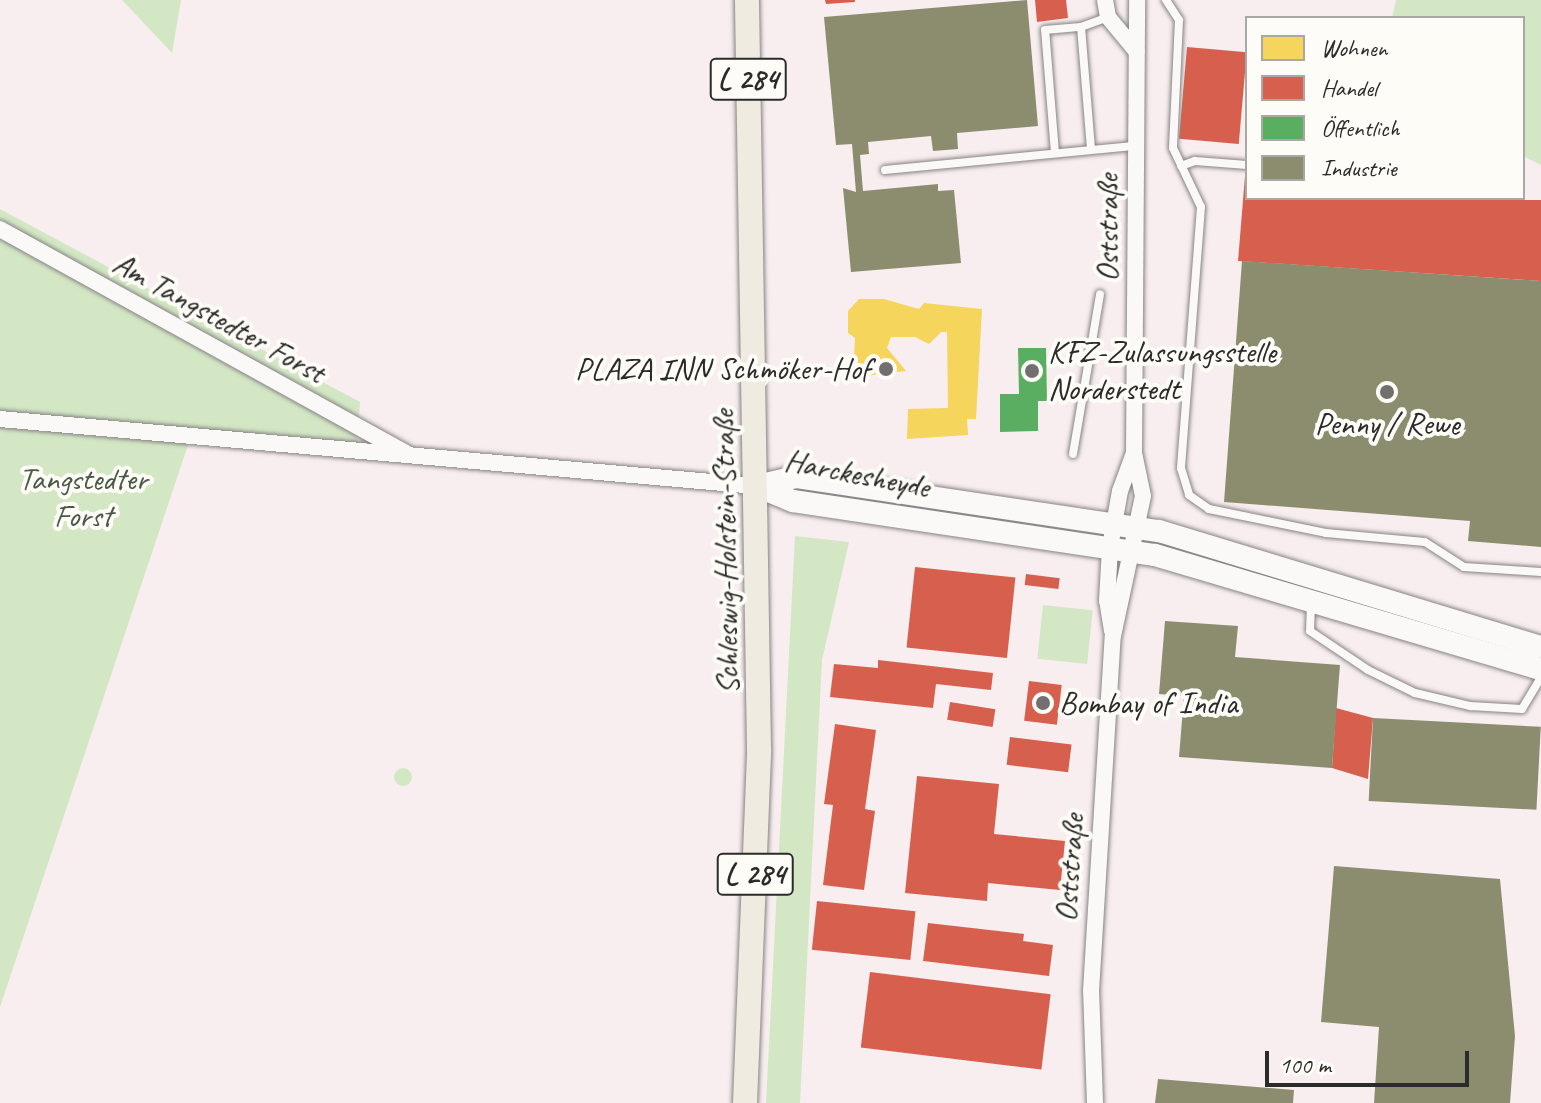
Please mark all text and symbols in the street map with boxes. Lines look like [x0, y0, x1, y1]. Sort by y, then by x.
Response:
legend [1245, 16, 1525, 200]
text: Wohnen [1321, 33, 1387, 63]
road number: L 284 [708, 53, 788, 105]
text: Handel [1321, 73, 1377, 103]
text: Öffentlich [1321, 113, 1399, 143]
text: Industrie [1321, 153, 1397, 183]
street label: Oststraße [1089, 174, 1127, 282]
street label: Am Tangstedter Forst [106, 244, 332, 392]
place label: KFZ-Zulassungsstelle Norderstedt [1048, 334, 1276, 409]
place label: PLAZA INN Schmöker-Hof [574, 350, 870, 388]
marker: PLAZA INN Schmöker-Hof [877, 360, 895, 378]
marker: KFZ-Zulassungsstelle Norderstedt [1023, 362, 1041, 380]
marker: Penny / Rewe [1378, 383, 1396, 401]
place label: Penny / Rewe [1315, 405, 1459, 443]
street label: Schleswig-Holstein-Straße [704, 409, 748, 695]
street label: Harckesheyde [781, 441, 933, 507]
park label: Tangstedter Forst [19, 461, 147, 536]
place label: Bombay of India [1059, 684, 1237, 722]
marker: Bombay of India [1034, 694, 1052, 712]
street label: Oststraße [1047, 813, 1093, 923]
road number: L 284 [715, 848, 795, 900]
scale bar [1269, 1035, 1473, 1085]
text: 100 m [1279, 1050, 1331, 1080]

